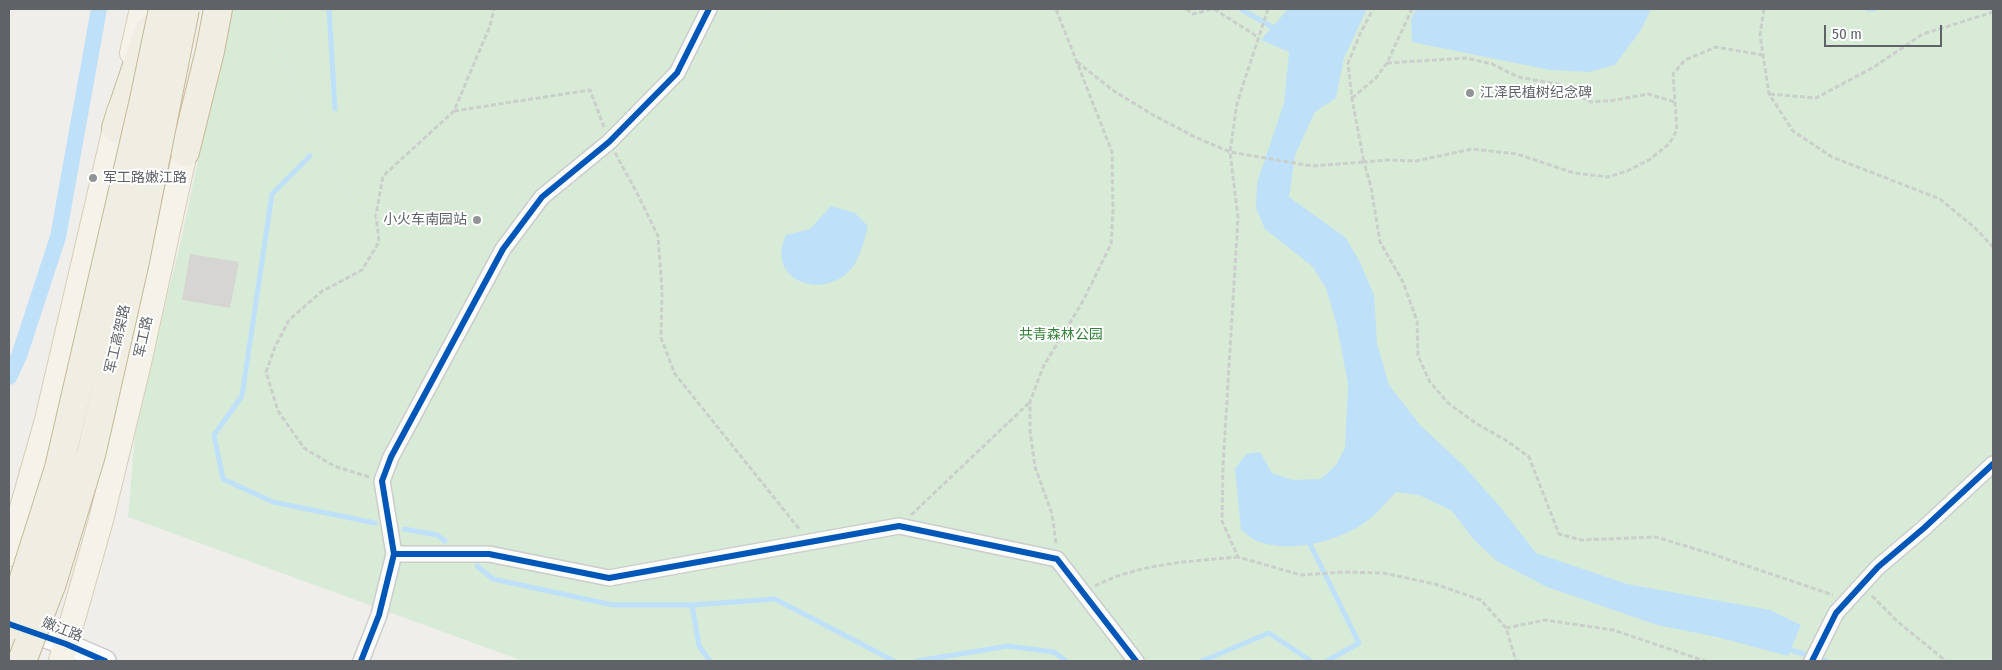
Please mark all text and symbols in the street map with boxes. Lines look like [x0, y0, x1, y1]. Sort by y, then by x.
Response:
scale bar [1827, 15, 1944, 47]
text: 50 m [1832, 25, 1862, 43]
place label: 江泽民植树纪念碑 [1480, 85, 1592, 101]
marker: 江泽民植树纪念碑 [1464, 87, 1476, 99]
place label: 军工路嫩江路 [103, 170, 187, 186]
marker: 军工路嫩江路 [87, 172, 99, 184]
place label: 小火车南园站 [383, 212, 467, 228]
marker: 小火车南园站 [471, 214, 483, 226]
street label: 军工高架路 [102, 303, 134, 375]
street label: 军工路 [131, 315, 157, 359]
park label: 共青森林公园 [1019, 327, 1103, 343]
street label: 嫩江路 [39, 615, 85, 645]

